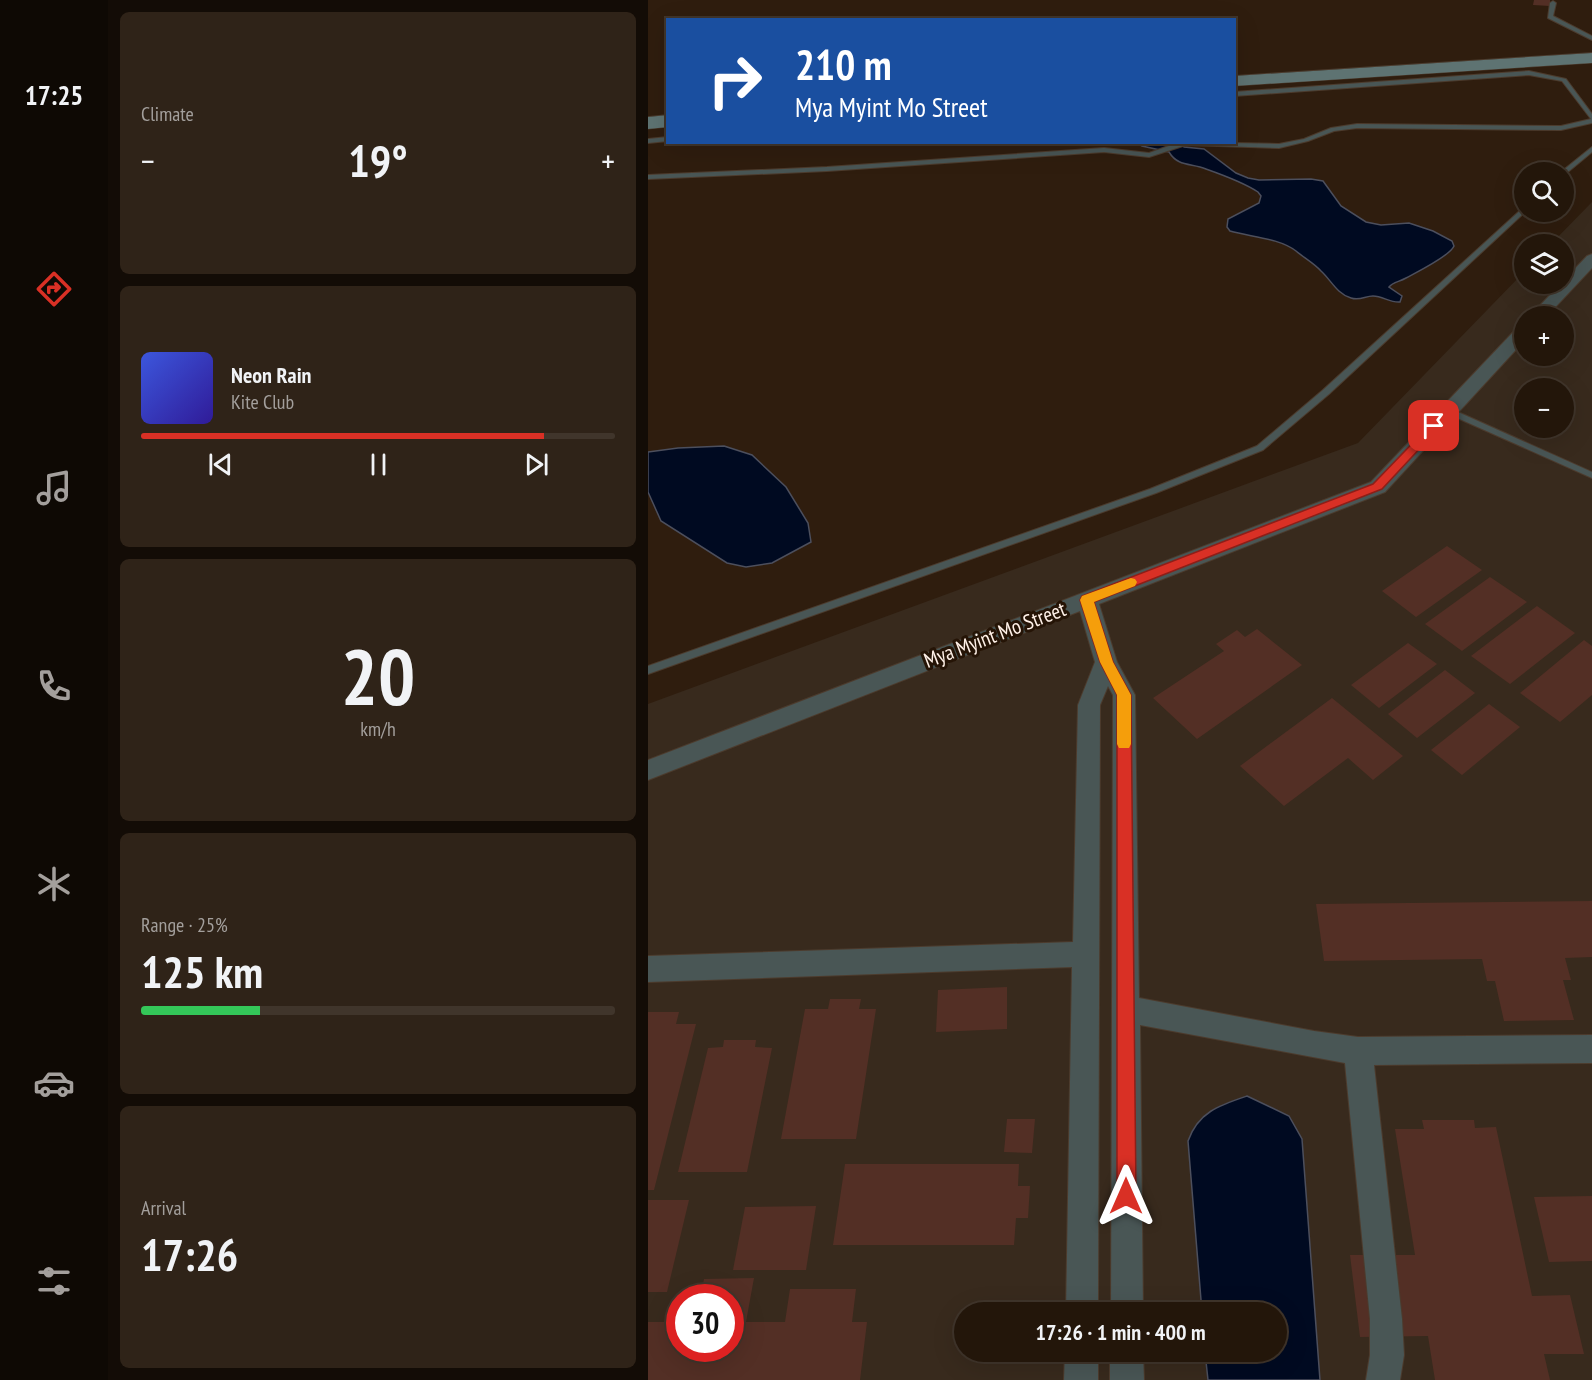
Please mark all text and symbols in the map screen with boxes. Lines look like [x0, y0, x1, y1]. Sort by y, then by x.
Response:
text: 210 m [795, 37, 892, 92]
icon: right [696, 42, 774, 120]
text: 17:25 [25, 78, 83, 112]
text: Mya Myint Mo Street [795, 90, 988, 124]
text: Climate [141, 101, 194, 127]
text: 19° [348, 131, 408, 189]
text: − [141, 139, 155, 182]
text: + [601, 139, 615, 182]
map controls [1514, 162, 1574, 438]
button: search [1514, 162, 1574, 222]
button: layers [1514, 234, 1574, 294]
icon: directions [33, 268, 75, 310]
button: + [1514, 306, 1574, 366]
text: Neon Rain [231, 361, 311, 389]
button: − [1514, 378, 1574, 438]
text: Kite Club [231, 389, 294, 415]
pin [1408, 400, 1459, 451]
icon: arrive [1417, 409, 1450, 442]
icon: previous [204, 448, 237, 481]
icon: pause [362, 448, 395, 481]
icon: next [520, 448, 553, 481]
icon: music [33, 467, 75, 509]
street label: Mya Myint Mo Street [920, 595, 1070, 674]
text: 20 [341, 626, 415, 727]
icon: phone [33, 665, 75, 707]
text: km/h [360, 716, 396, 742]
icon: climate [33, 863, 75, 905]
text: Range · 25% [141, 912, 228, 938]
text: 125 km [141, 942, 263, 1000]
icon: car [33, 1062, 75, 1104]
position arrow [1094, 1164, 1158, 1228]
text: Arrival [141, 1195, 186, 1221]
text: 17:26 [141, 1225, 238, 1283]
icon: filters [33, 1260, 75, 1302]
speed limit sign: 30 [666, 1284, 744, 1362]
text: 17:26 · 1 min · 400 m [1035, 1318, 1206, 1346]

